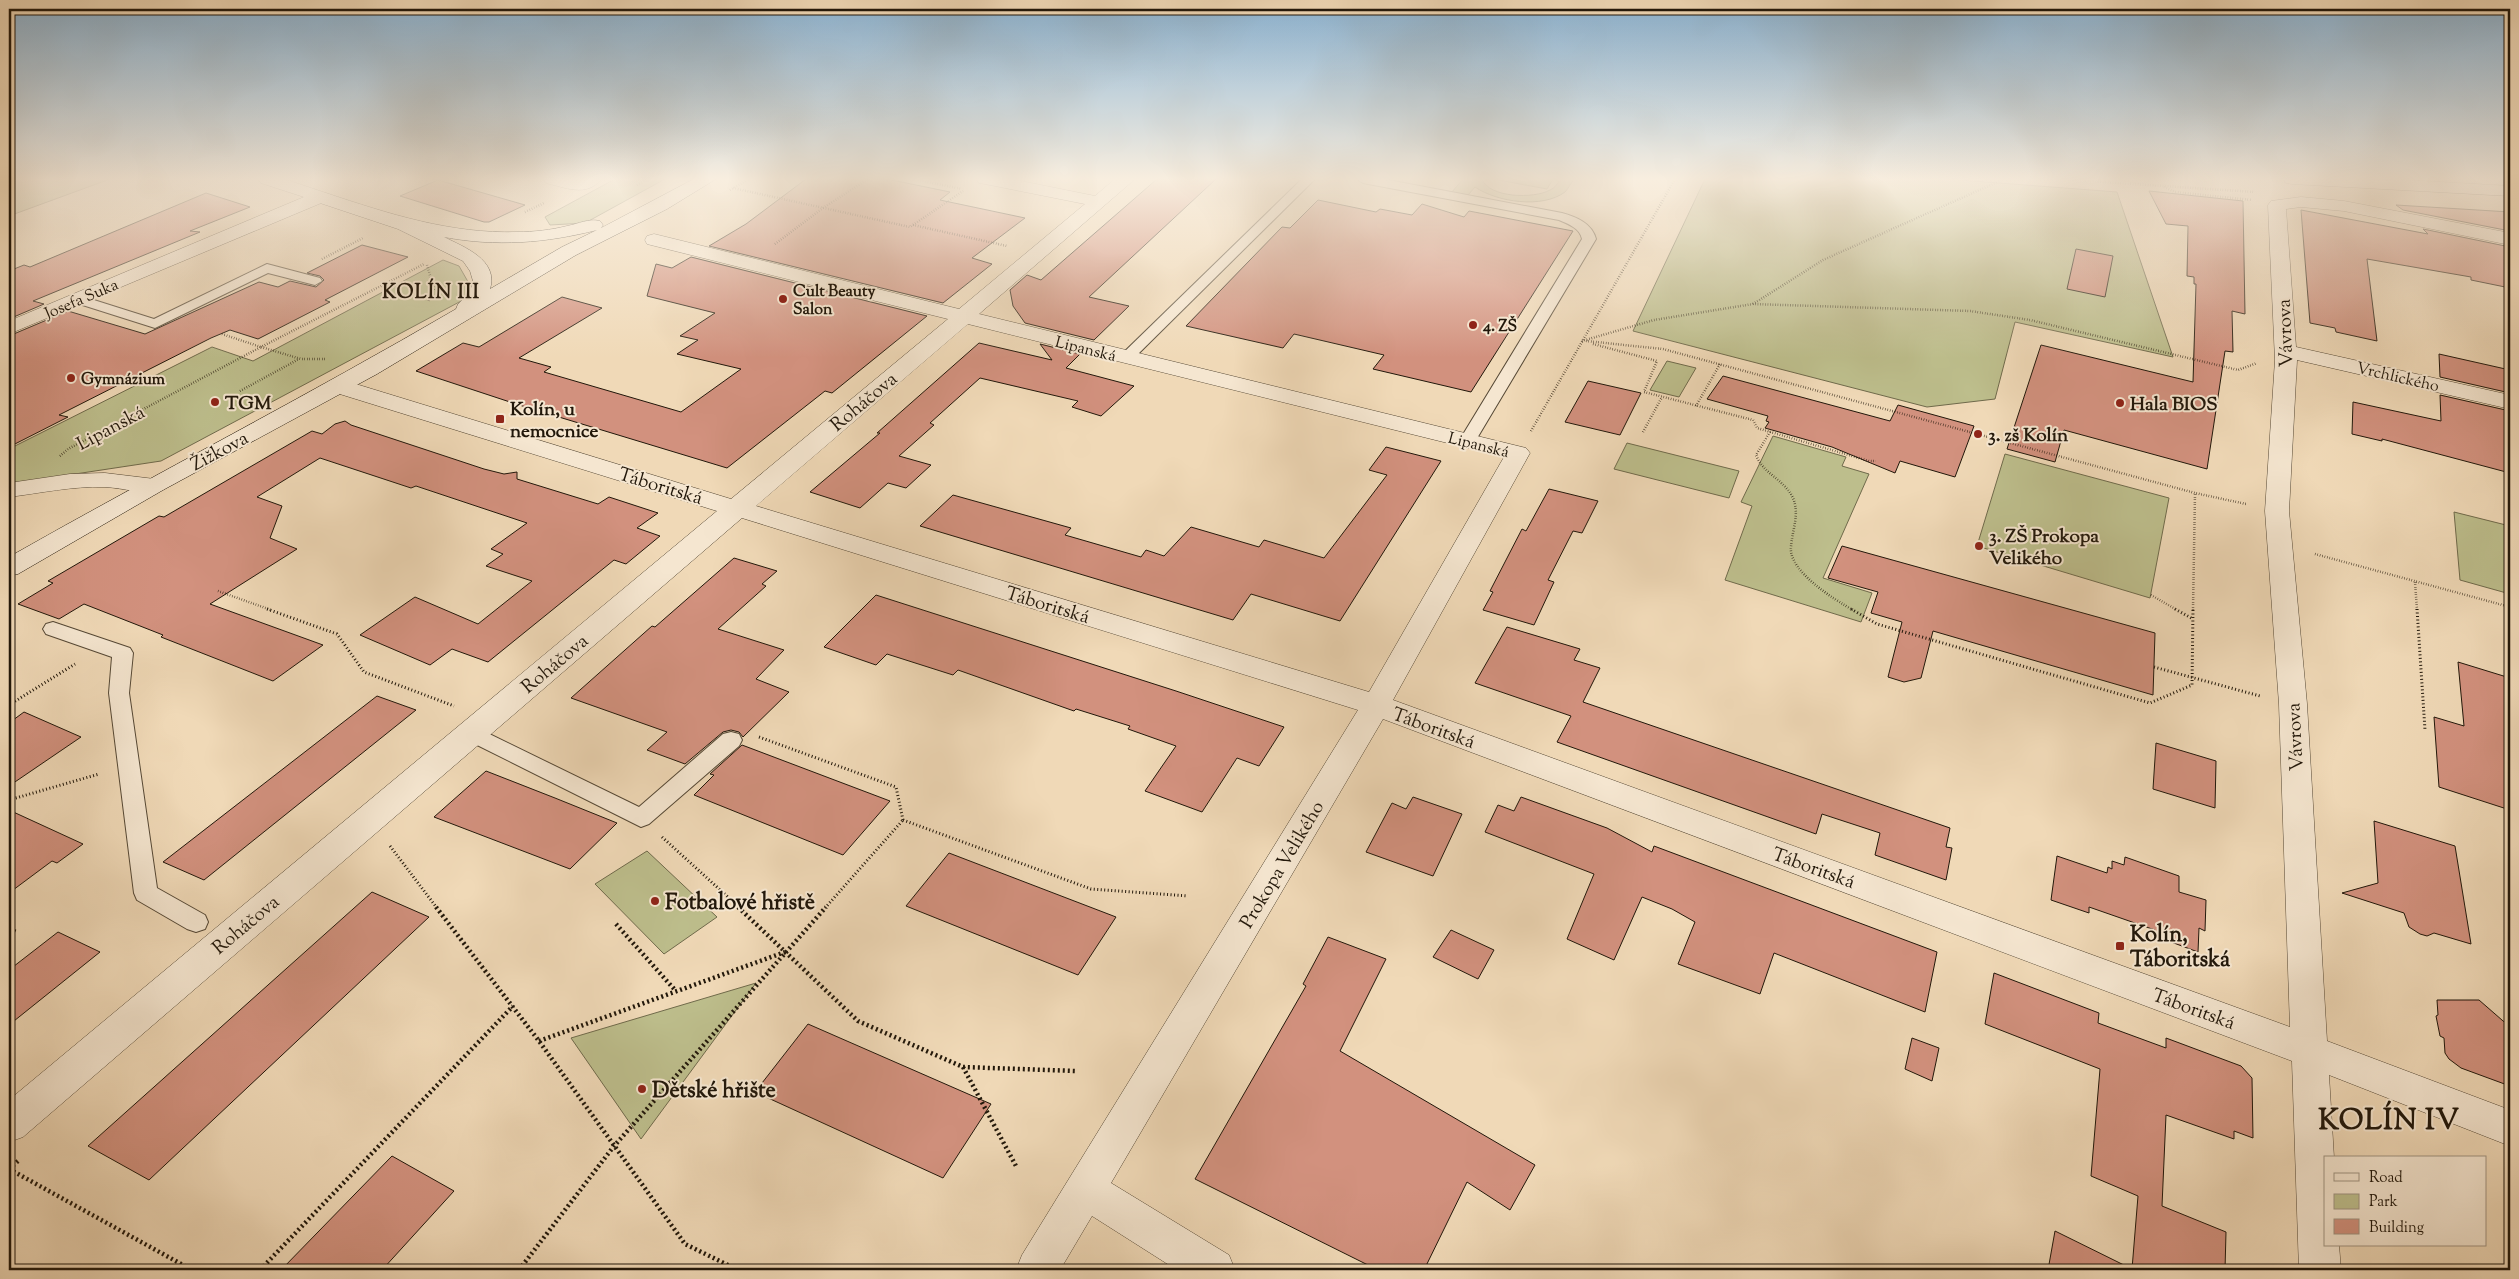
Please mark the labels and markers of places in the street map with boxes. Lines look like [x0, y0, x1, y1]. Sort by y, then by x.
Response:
place label: Cult Beauty Salon [793, 281, 875, 322]
marker: Cult Beauty Salon [777, 293, 789, 305]
place label: 4. ZŠ [1482, 315, 1517, 339]
marker: 4. ZŠ [1467, 319, 1479, 331]
place label: Gymnázium [81, 369, 166, 392]
marker: Gymnázium [65, 372, 77, 384]
place label: TGM [225, 391, 272, 418]
place label: Hala BIOS [2130, 392, 2218, 419]
marker: TGM [209, 396, 221, 408]
place label: Kolín, u nemocnice [510, 397, 599, 446]
marker: Hala BIOS [2114, 397, 2126, 409]
marker: Kolín, u nemocnice [494, 413, 506, 425]
place label: 3. zš Kolín [1988, 423, 2069, 450]
marker: 3. zš Kolín [1972, 428, 1984, 440]
place label: 3. ZŠ Prokopa Velikého [1989, 524, 2099, 573]
marker: 3. ZŠ Prokopa Velikého [1973, 540, 1985, 552]
place label: Fotbalové hřistě [665, 888, 815, 920]
marker: Fotbalové hřistě [649, 895, 661, 907]
place label: Kolín, Táboritská [2130, 920, 2231, 977]
marker: Kolín, Táboritská [2114, 940, 2126, 952]
place label: Dětské hřište [652, 1076, 776, 1108]
marker: Dětské hřište [636, 1083, 648, 1095]

